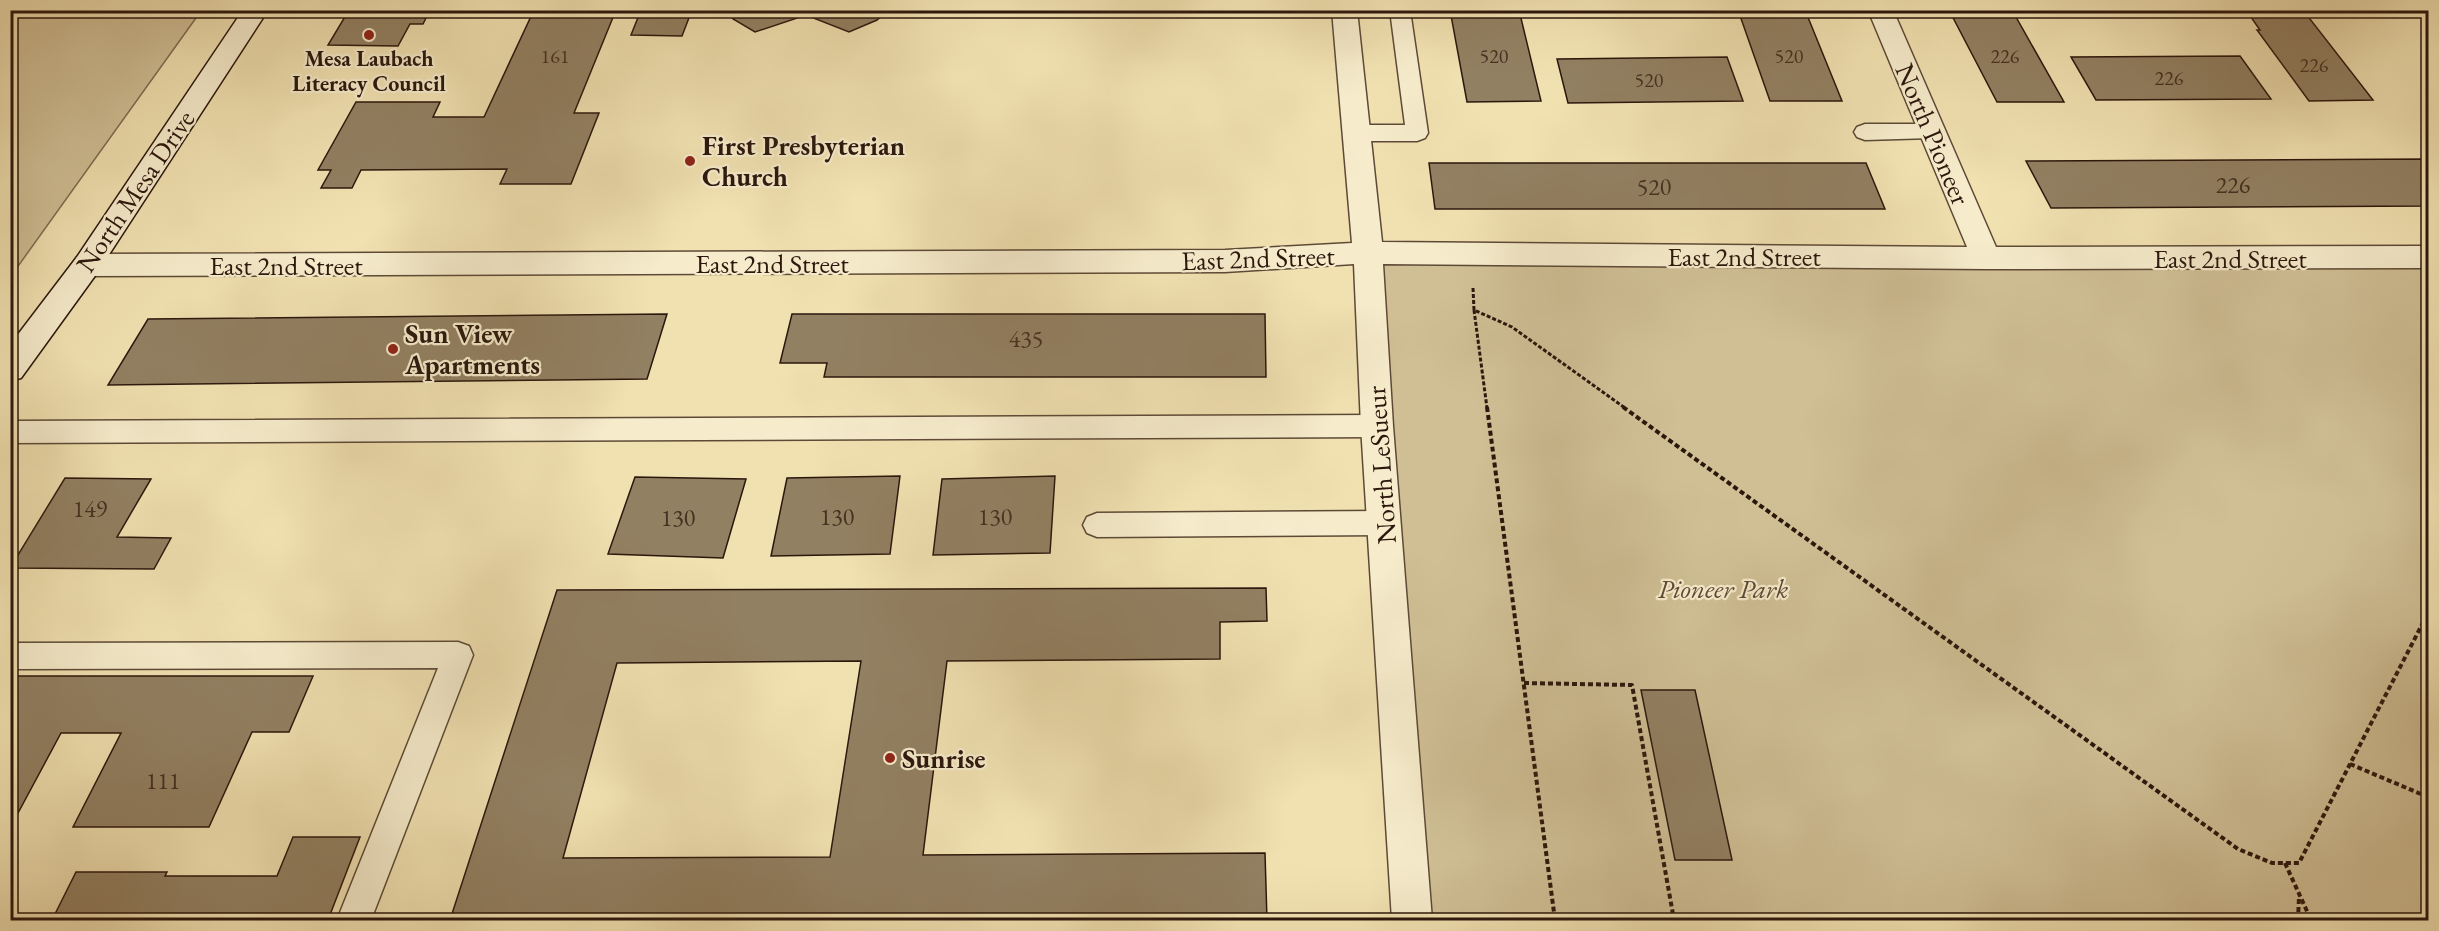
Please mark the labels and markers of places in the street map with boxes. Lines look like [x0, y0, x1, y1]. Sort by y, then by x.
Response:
marker: Mesa Laubach Literacy Council [362, 28, 376, 42]
place label: Mesa Laubach Literacy Council [292, 44, 446, 98]
place label: First Presbyterian Church [702, 128, 905, 194]
marker: First Presbyterian Church [683, 154, 697, 168]
place label: Sun View Apartments [404, 316, 540, 382]
marker: Sun View Apartments [386, 342, 400, 356]
place label: Sunrise [902, 741, 986, 776]
marker: Sunrise [883, 751, 897, 765]

